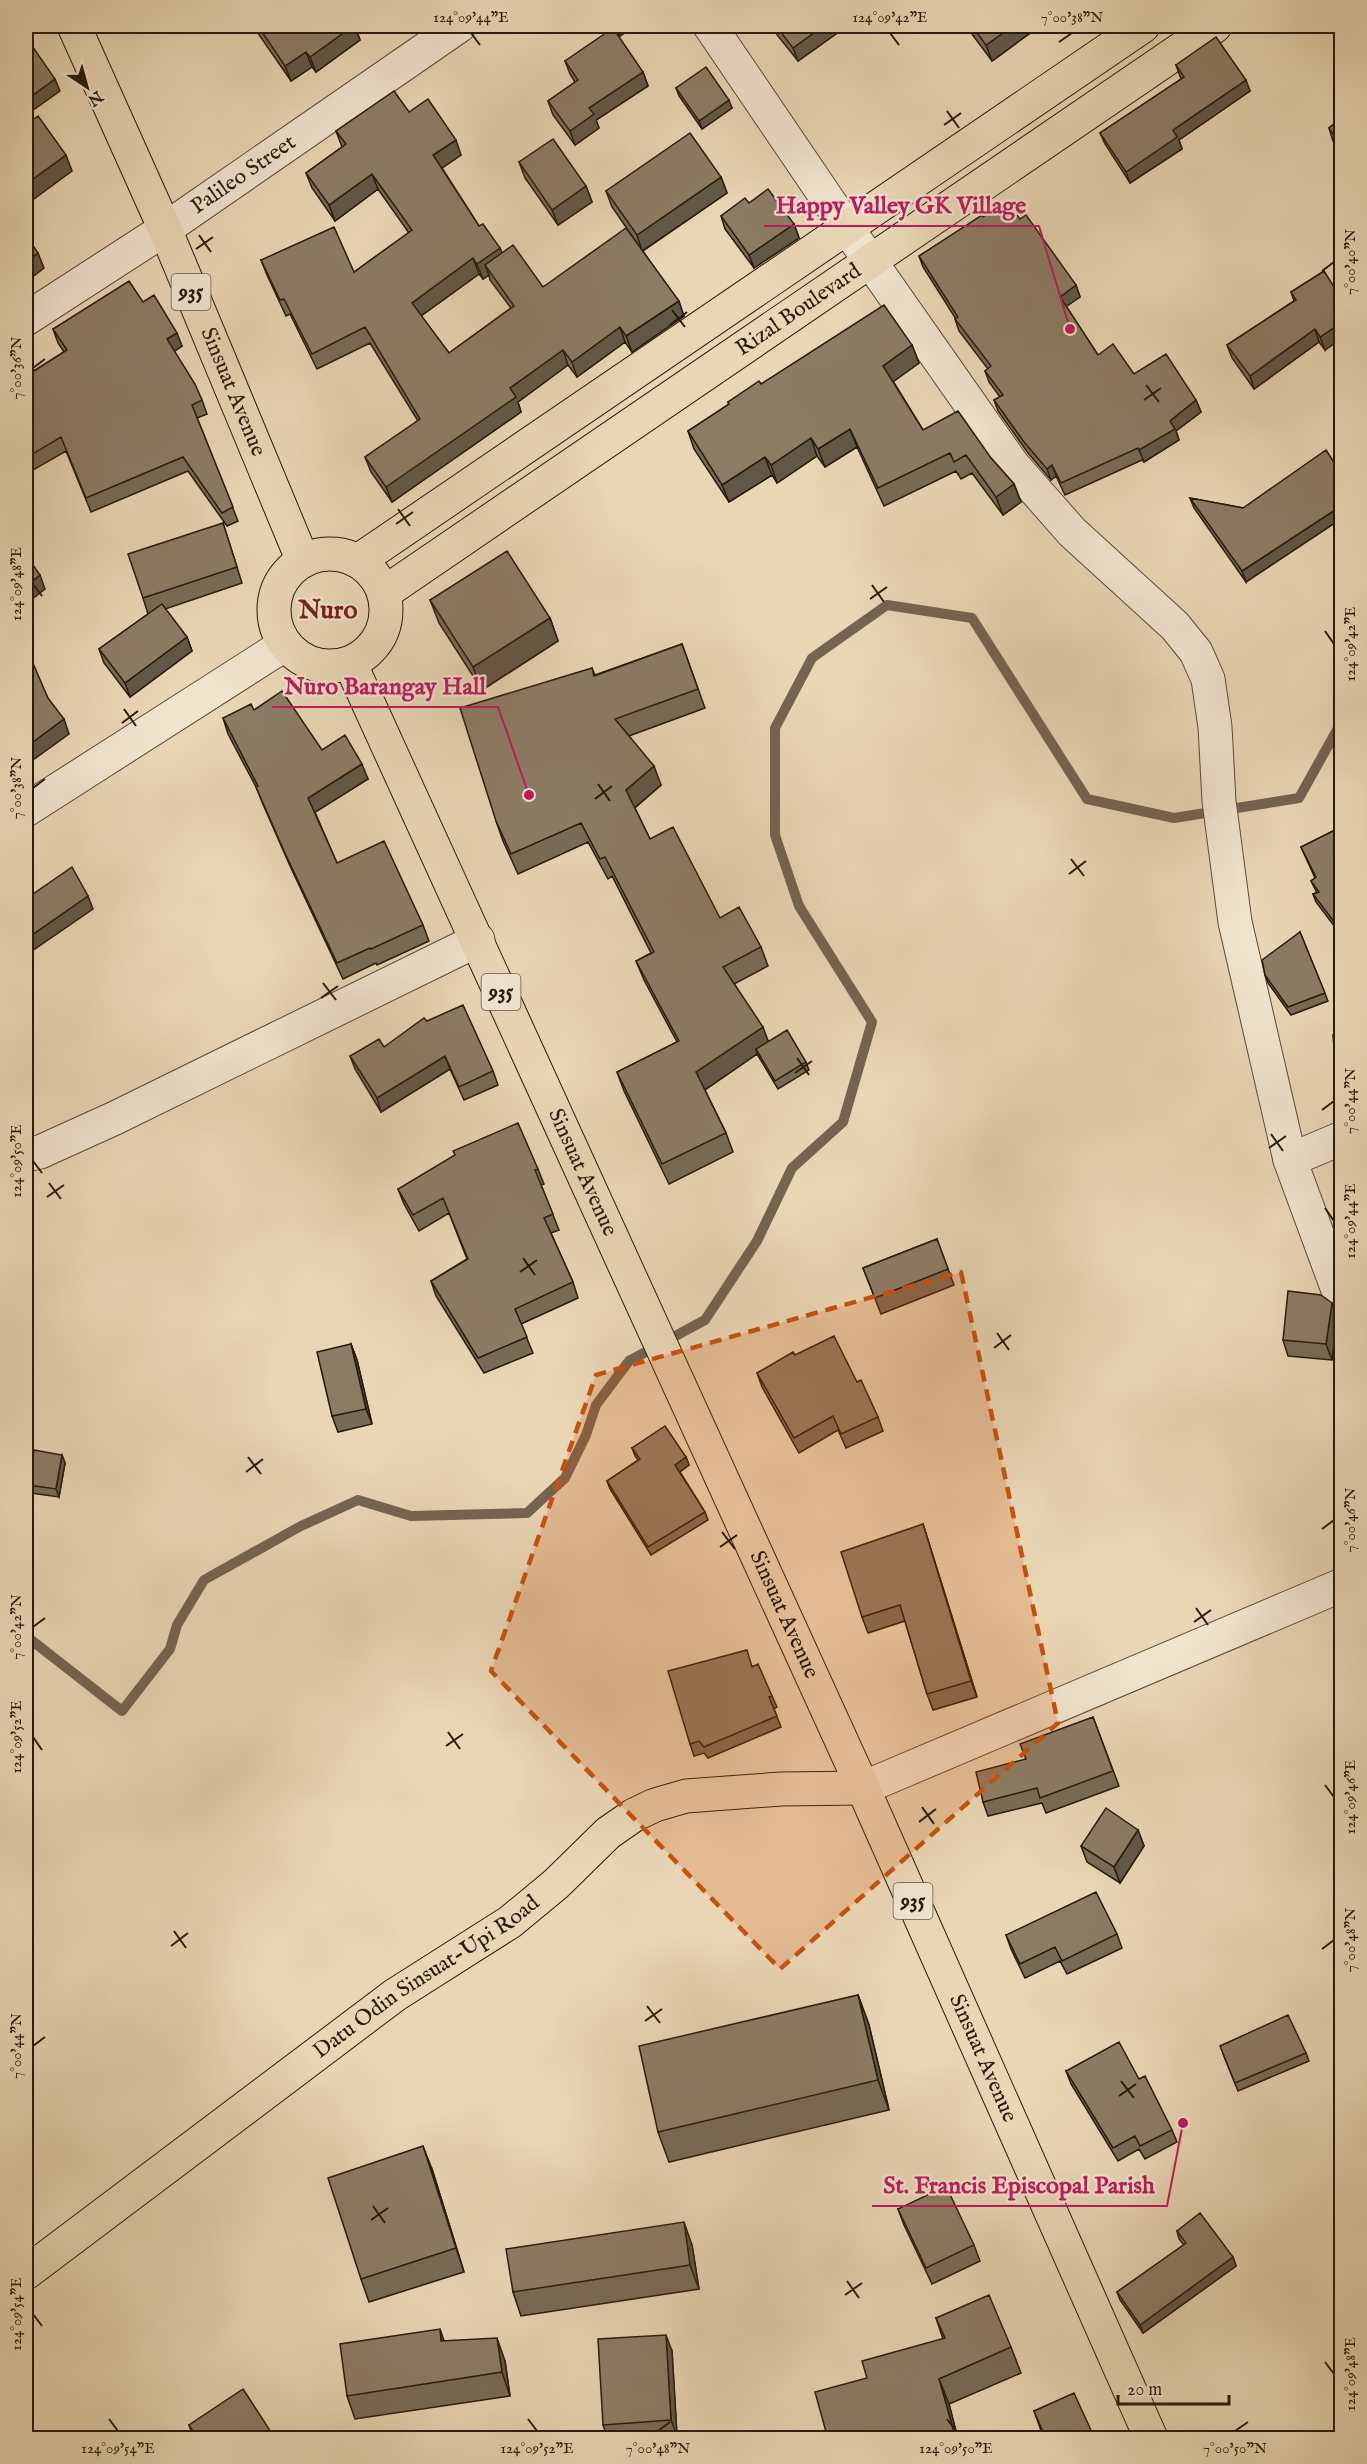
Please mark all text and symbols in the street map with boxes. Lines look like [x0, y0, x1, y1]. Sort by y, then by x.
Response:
text: 124°09'44"E [433, 8, 509, 27]
text: 124°09'42"E [852, 8, 928, 27]
text: 7°00'38"N [1041, 8, 1103, 27]
north arrow [57, 57, 117, 117]
text: N [83, 85, 107, 110]
street label: Palileo Street [186, 129, 302, 221]
callout: Happy Valley GK Village [764, 184, 1039, 226]
text: Happy Valley GK Village [776, 191, 1026, 222]
text: 7°00'40"N [1341, 229, 1360, 295]
street label: Rizal Boulevard [731, 257, 867, 363]
road number: 935 [172, 274, 210, 310]
street label: Sinsuat Avenue [193, 323, 272, 461]
text: 7°00'36"N [7, 336, 26, 400]
text: 124°09'48"E [7, 547, 26, 621]
district label: Nuro [298, 594, 357, 627]
text: 124°09'42"E [1341, 606, 1360, 682]
callout: Nuro Barangay Hall [272, 665, 498, 707]
text: Nuro Barangay Hall [283, 672, 486, 703]
text: 7°00'38"N [7, 757, 26, 819]
road number: 935 [482, 974, 520, 1010]
text: 7°00'44"N [1341, 1068, 1360, 1134]
street label: Sinsuat Avenue [541, 1104, 624, 1241]
text: 124°09'50"E [7, 1124, 26, 1198]
text: 124°09'44"E [1341, 1183, 1360, 1259]
text: 7°00'46"N [1341, 1488, 1360, 1552]
street label: Sinsuat Avenue [743, 1546, 825, 1683]
text: 7°00'42"N [7, 1594, 26, 1660]
text: 124°09'52"E [7, 1700, 26, 1774]
text: 124°09'46"E [1341, 1760, 1360, 1834]
road number: 935 [894, 1883, 932, 1919]
street label: Datu Odin Sinsuat-Upi Road [308, 1889, 546, 2065]
text: 7°00'48"N [1341, 1908, 1360, 1972]
street label: Sinsuat Avenue [942, 1990, 1023, 2127]
text: 7°00'44"N [7, 2013, 26, 2079]
callout: St. Francis Episcopal Parish [872, 2164, 1167, 2206]
text: St. Francis Episcopal Parish [883, 2171, 1155, 2202]
text: 124°09'54"E [7, 2277, 26, 2351]
text: 124°09'48"E [1341, 2337, 1360, 2411]
scale bar [1118, 2368, 1229, 2406]
text: 20 m [1127, 2379, 1162, 2402]
text: 124°09'54"E [81, 2439, 155, 2458]
text: 124°09'52"E [500, 2439, 574, 2458]
text: 7°00'48"N [626, 2439, 690, 2458]
text: 124°09'50"E [919, 2439, 993, 2458]
text: 7°00'50"N [1203, 2439, 1267, 2458]

